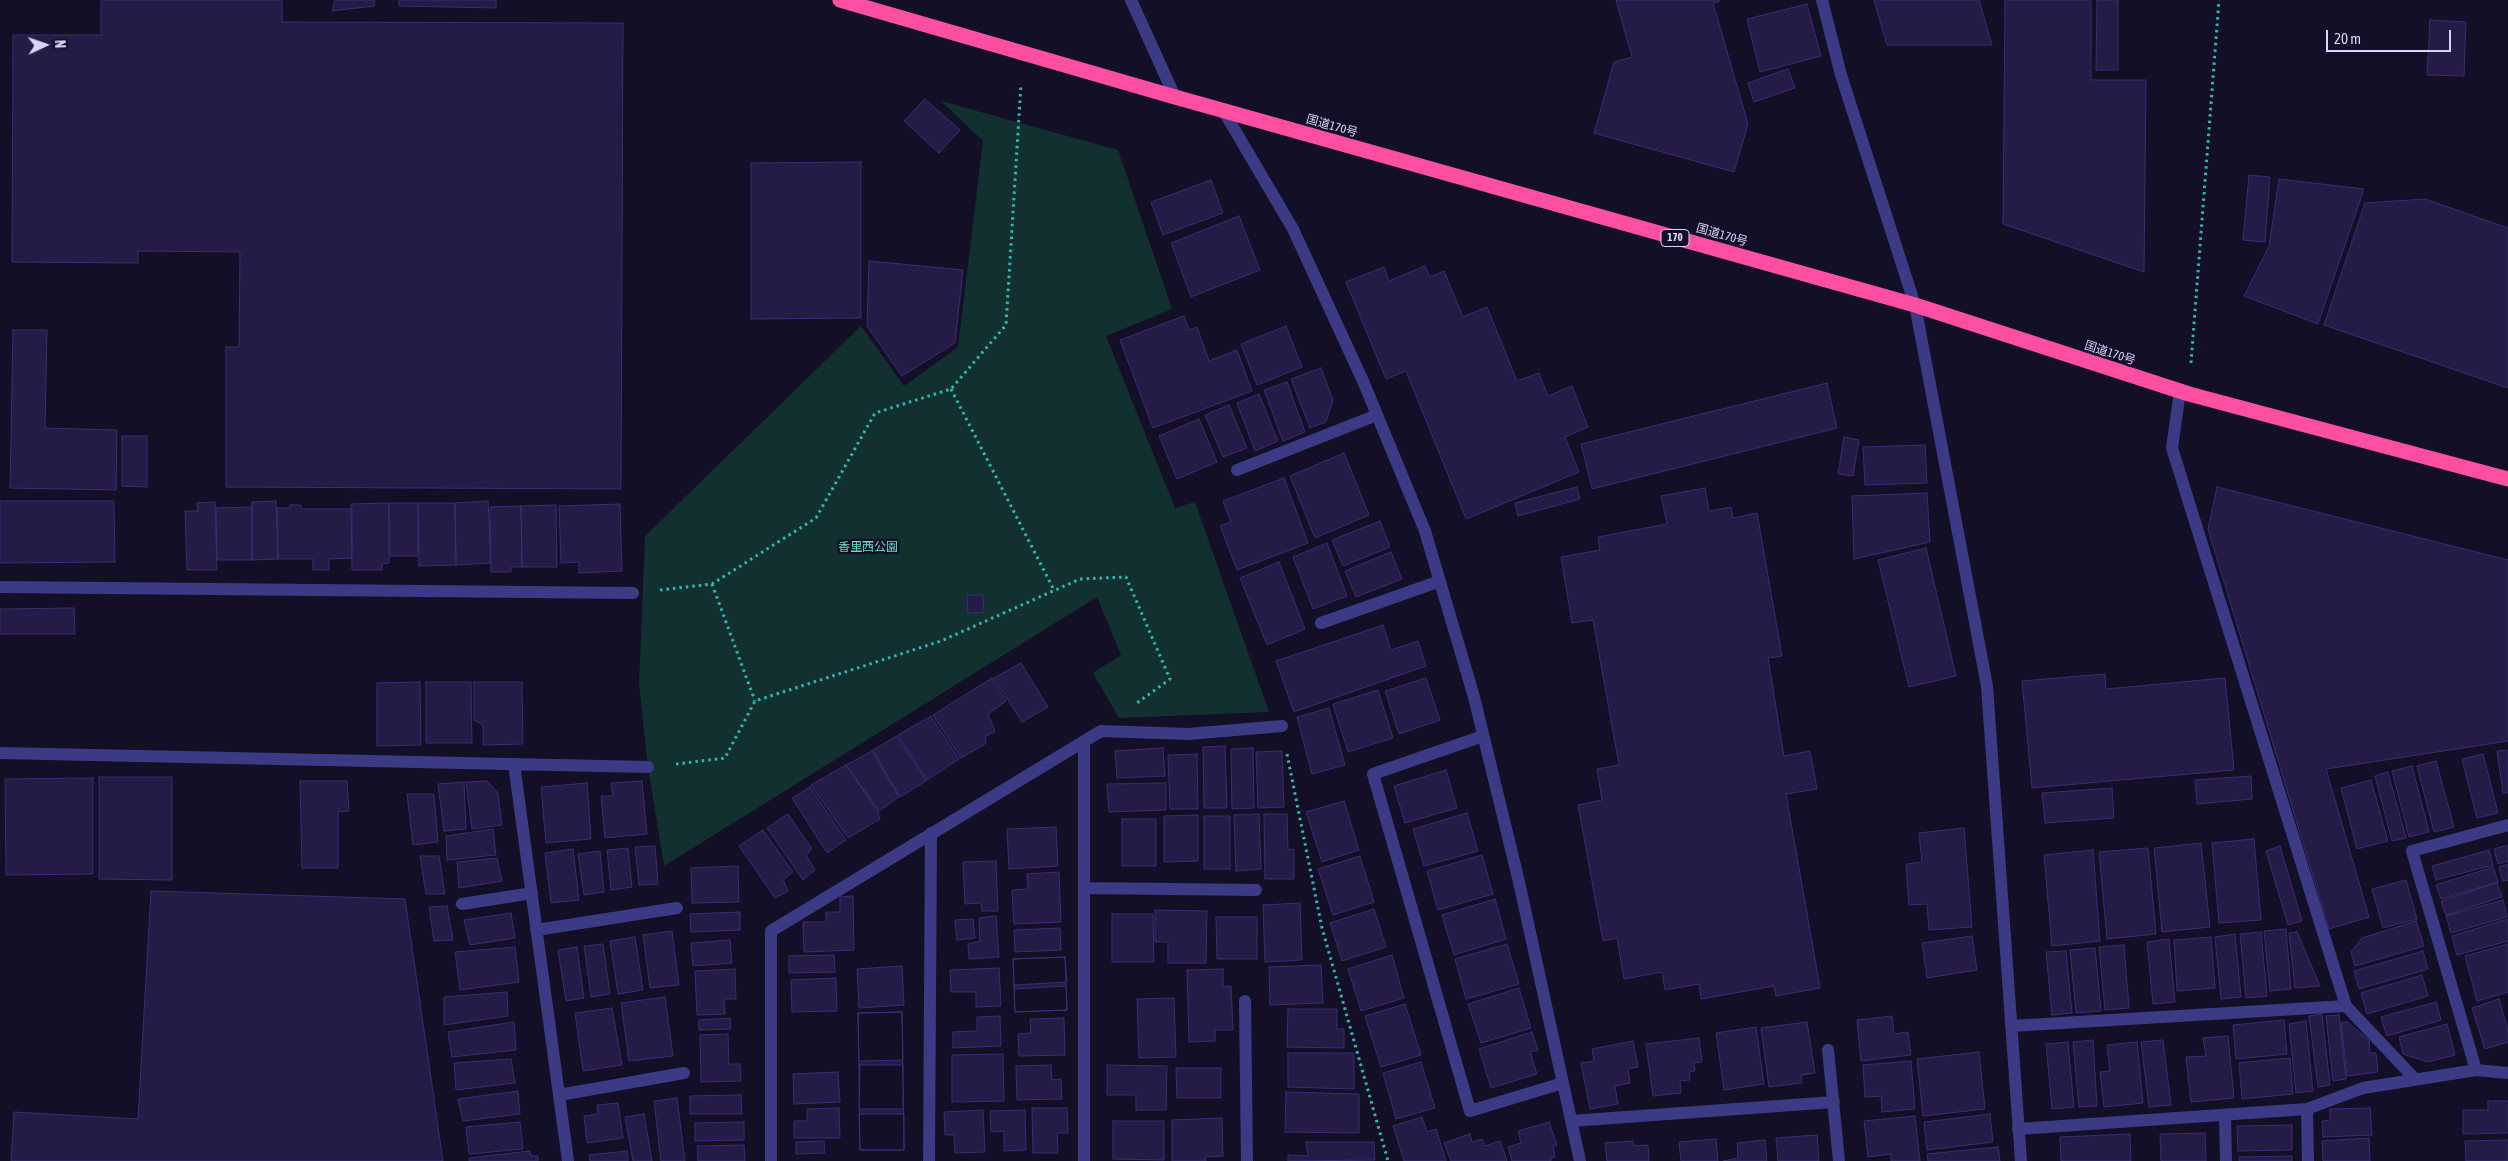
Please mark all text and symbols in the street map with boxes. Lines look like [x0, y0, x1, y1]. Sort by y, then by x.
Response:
north arrow [20, 20, 70, 70]
scale bar [2328, 20, 2453, 52]
text: 20 m [2334, 30, 2361, 47]
text: N [52, 40, 68, 49]
street label: 国道170号 [1305, 112, 1359, 140]
street label: 国道170号 [1695, 221, 1749, 249]
road number: 170 [1661, 230, 1689, 247]
street label: 国道170号 [2083, 338, 2137, 368]
park label: 香里西公園 [838, 540, 898, 554]

